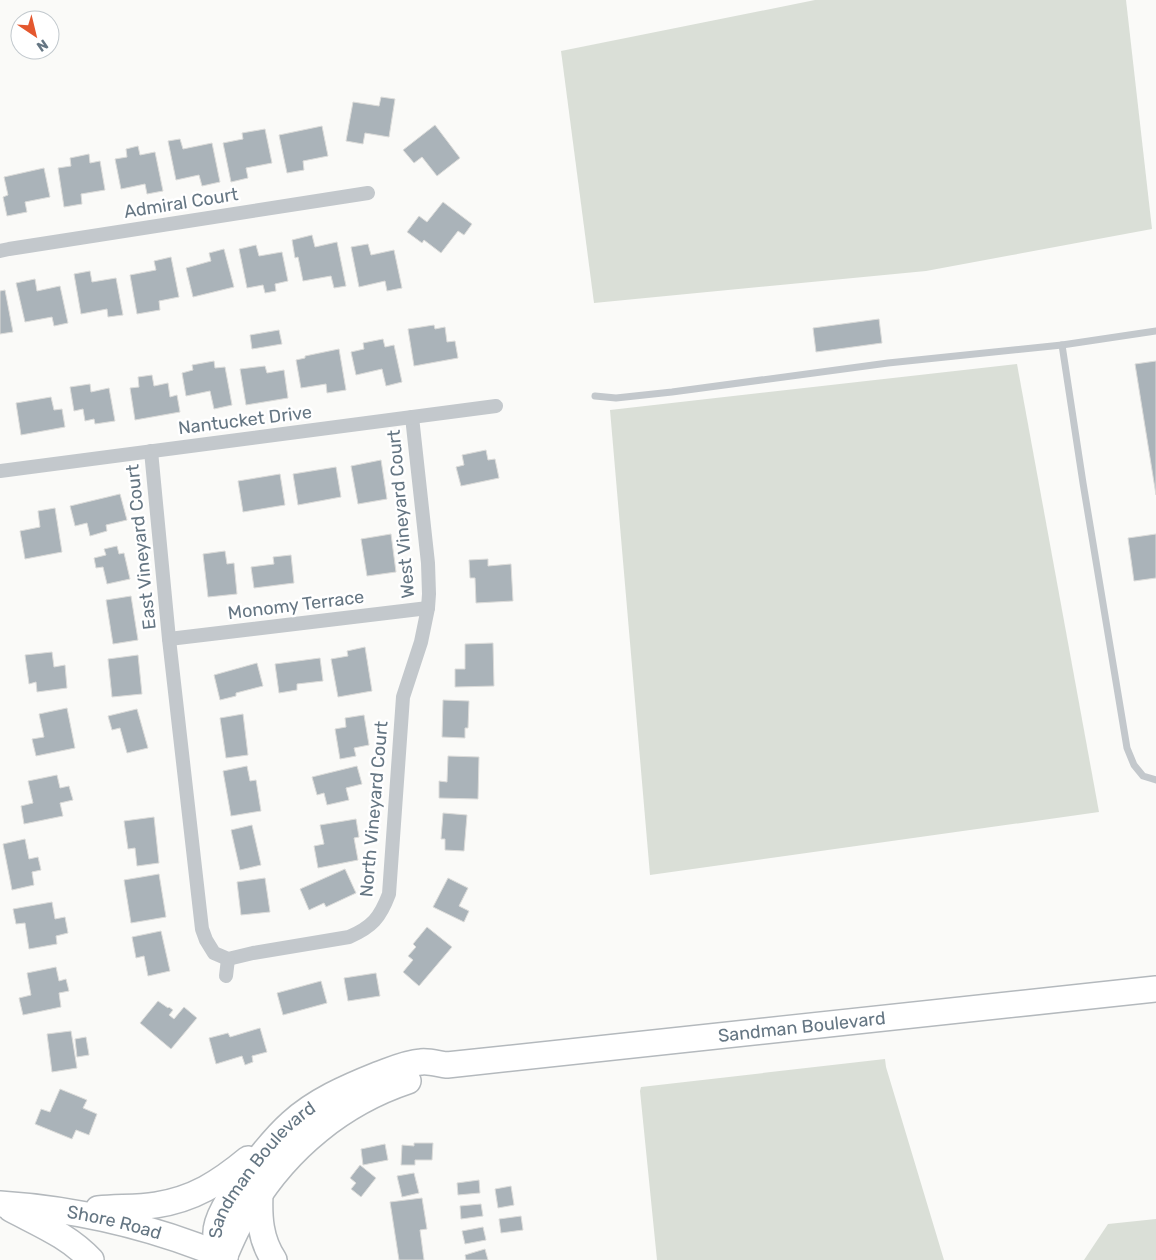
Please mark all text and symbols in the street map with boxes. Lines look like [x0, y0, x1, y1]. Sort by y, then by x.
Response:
north arrow [10, 10, 60, 60]
text: N [33, 35, 51, 55]
street label: Admiral Court [122, 183, 240, 223]
street label: Nantucket Drive [177, 401, 313, 439]
street label: West Vineyard Court [383, 429, 419, 599]
street label: East Vineyard Court [121, 463, 161, 631]
street label: Monomy Terrace [227, 586, 365, 624]
street label: North Vineyard Court [355, 720, 393, 898]
street label: Sandman Boulevard [717, 1007, 887, 1047]
street label: Sandman Boulevard [205, 1097, 320, 1239]
street label: Shore Road [65, 1201, 164, 1244]

